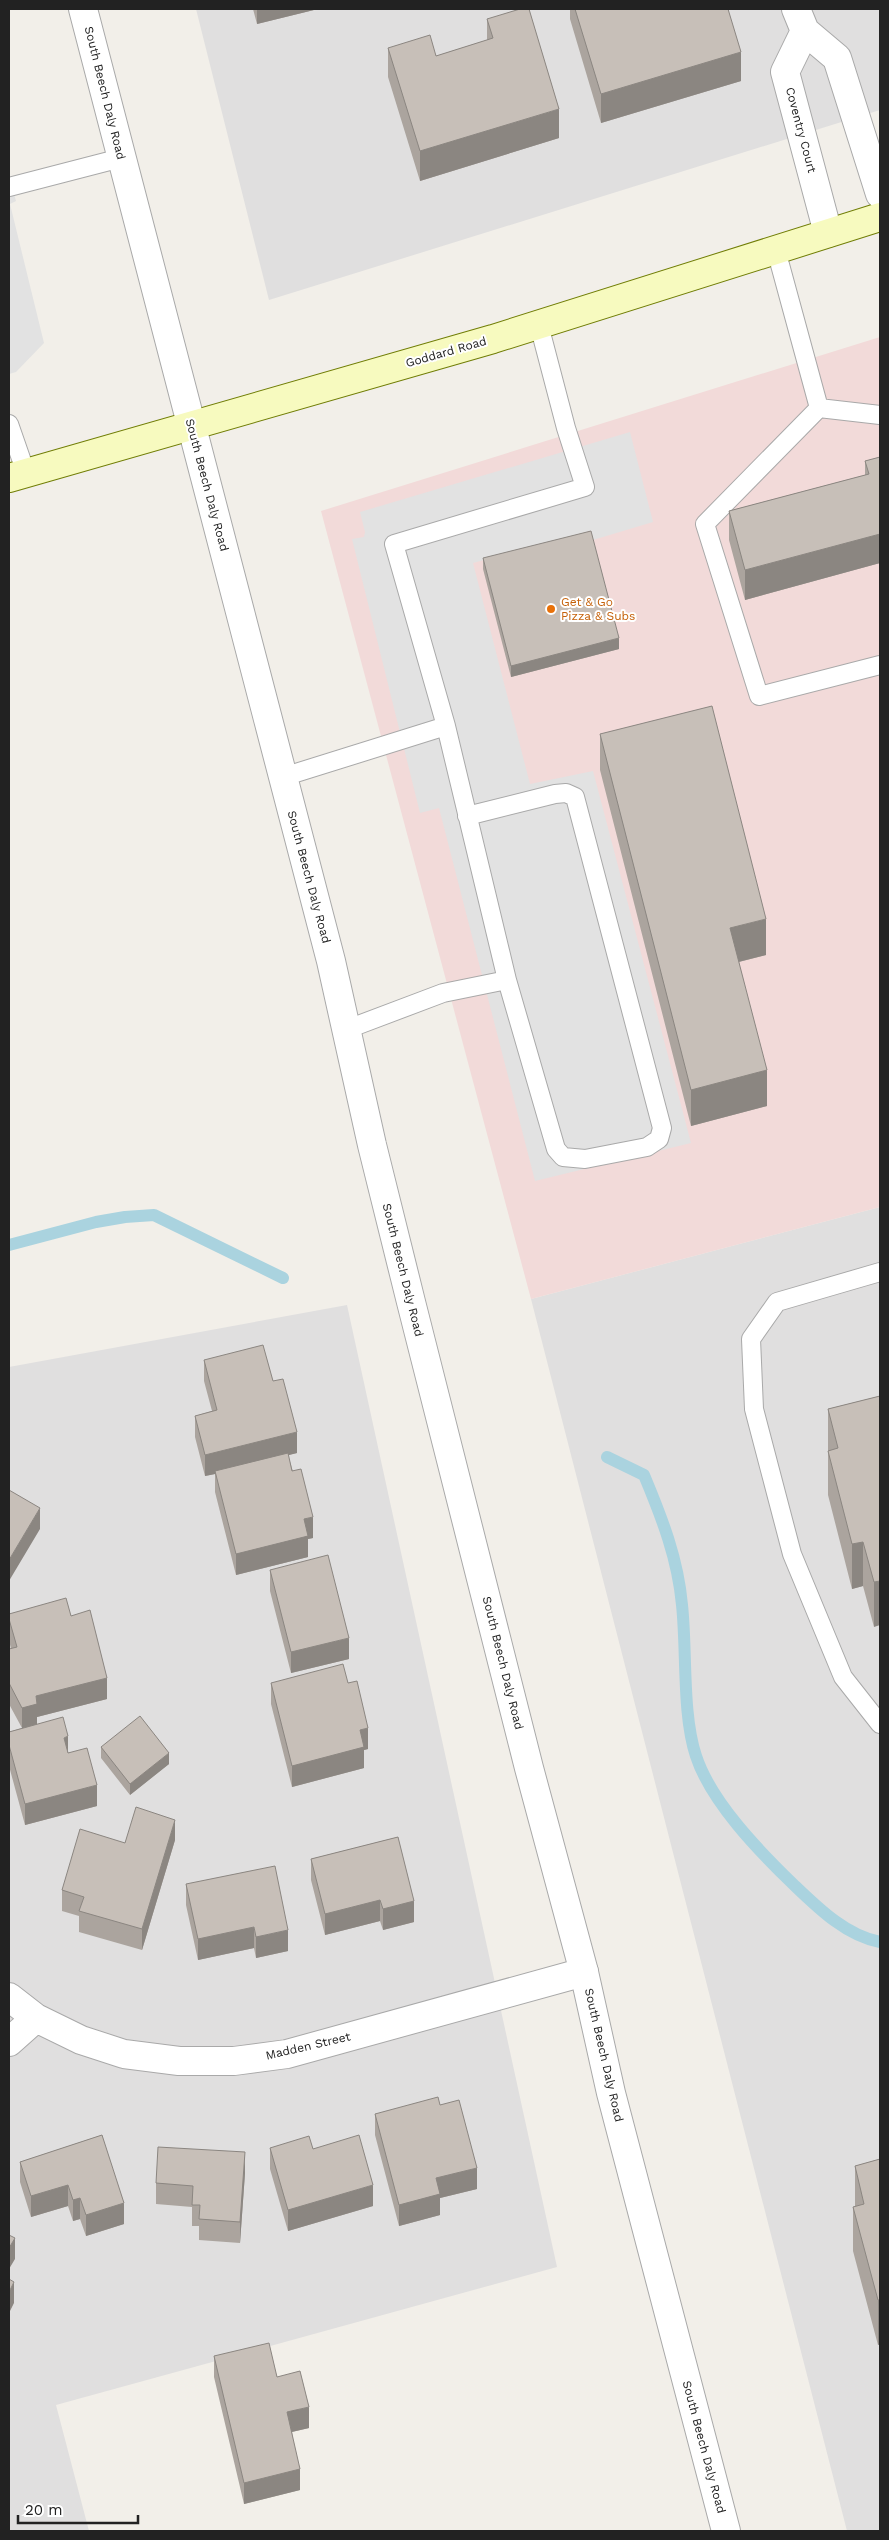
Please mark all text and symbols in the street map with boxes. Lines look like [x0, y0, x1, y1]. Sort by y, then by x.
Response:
street label: South Beech Daly Road [82, 25, 128, 161]
street label: Coventry Court [783, 86, 819, 174]
street label: Goddard Road [404, 334, 488, 370]
street label: South Beech Daly Road [183, 417, 231, 553]
place label: Get & Go Pizza & Subs [561, 595, 635, 623]
marker: Get & Go Pizza & Subs [545, 603, 557, 615]
street label: South Beech Daly Road [285, 809, 333, 945]
street label: South Beech Daly Road [380, 1202, 426, 1338]
street label: South Beech Daly Road [480, 1595, 526, 1731]
street label: South Beech Daly Road [582, 1987, 626, 2123]
street label: Madden Street [264, 2029, 352, 2063]
street label: South Beech Daly Road [680, 2379, 728, 2515]
scale bar [18, 2492, 138, 2524]
text: 20 m [25, 2501, 63, 2519]

